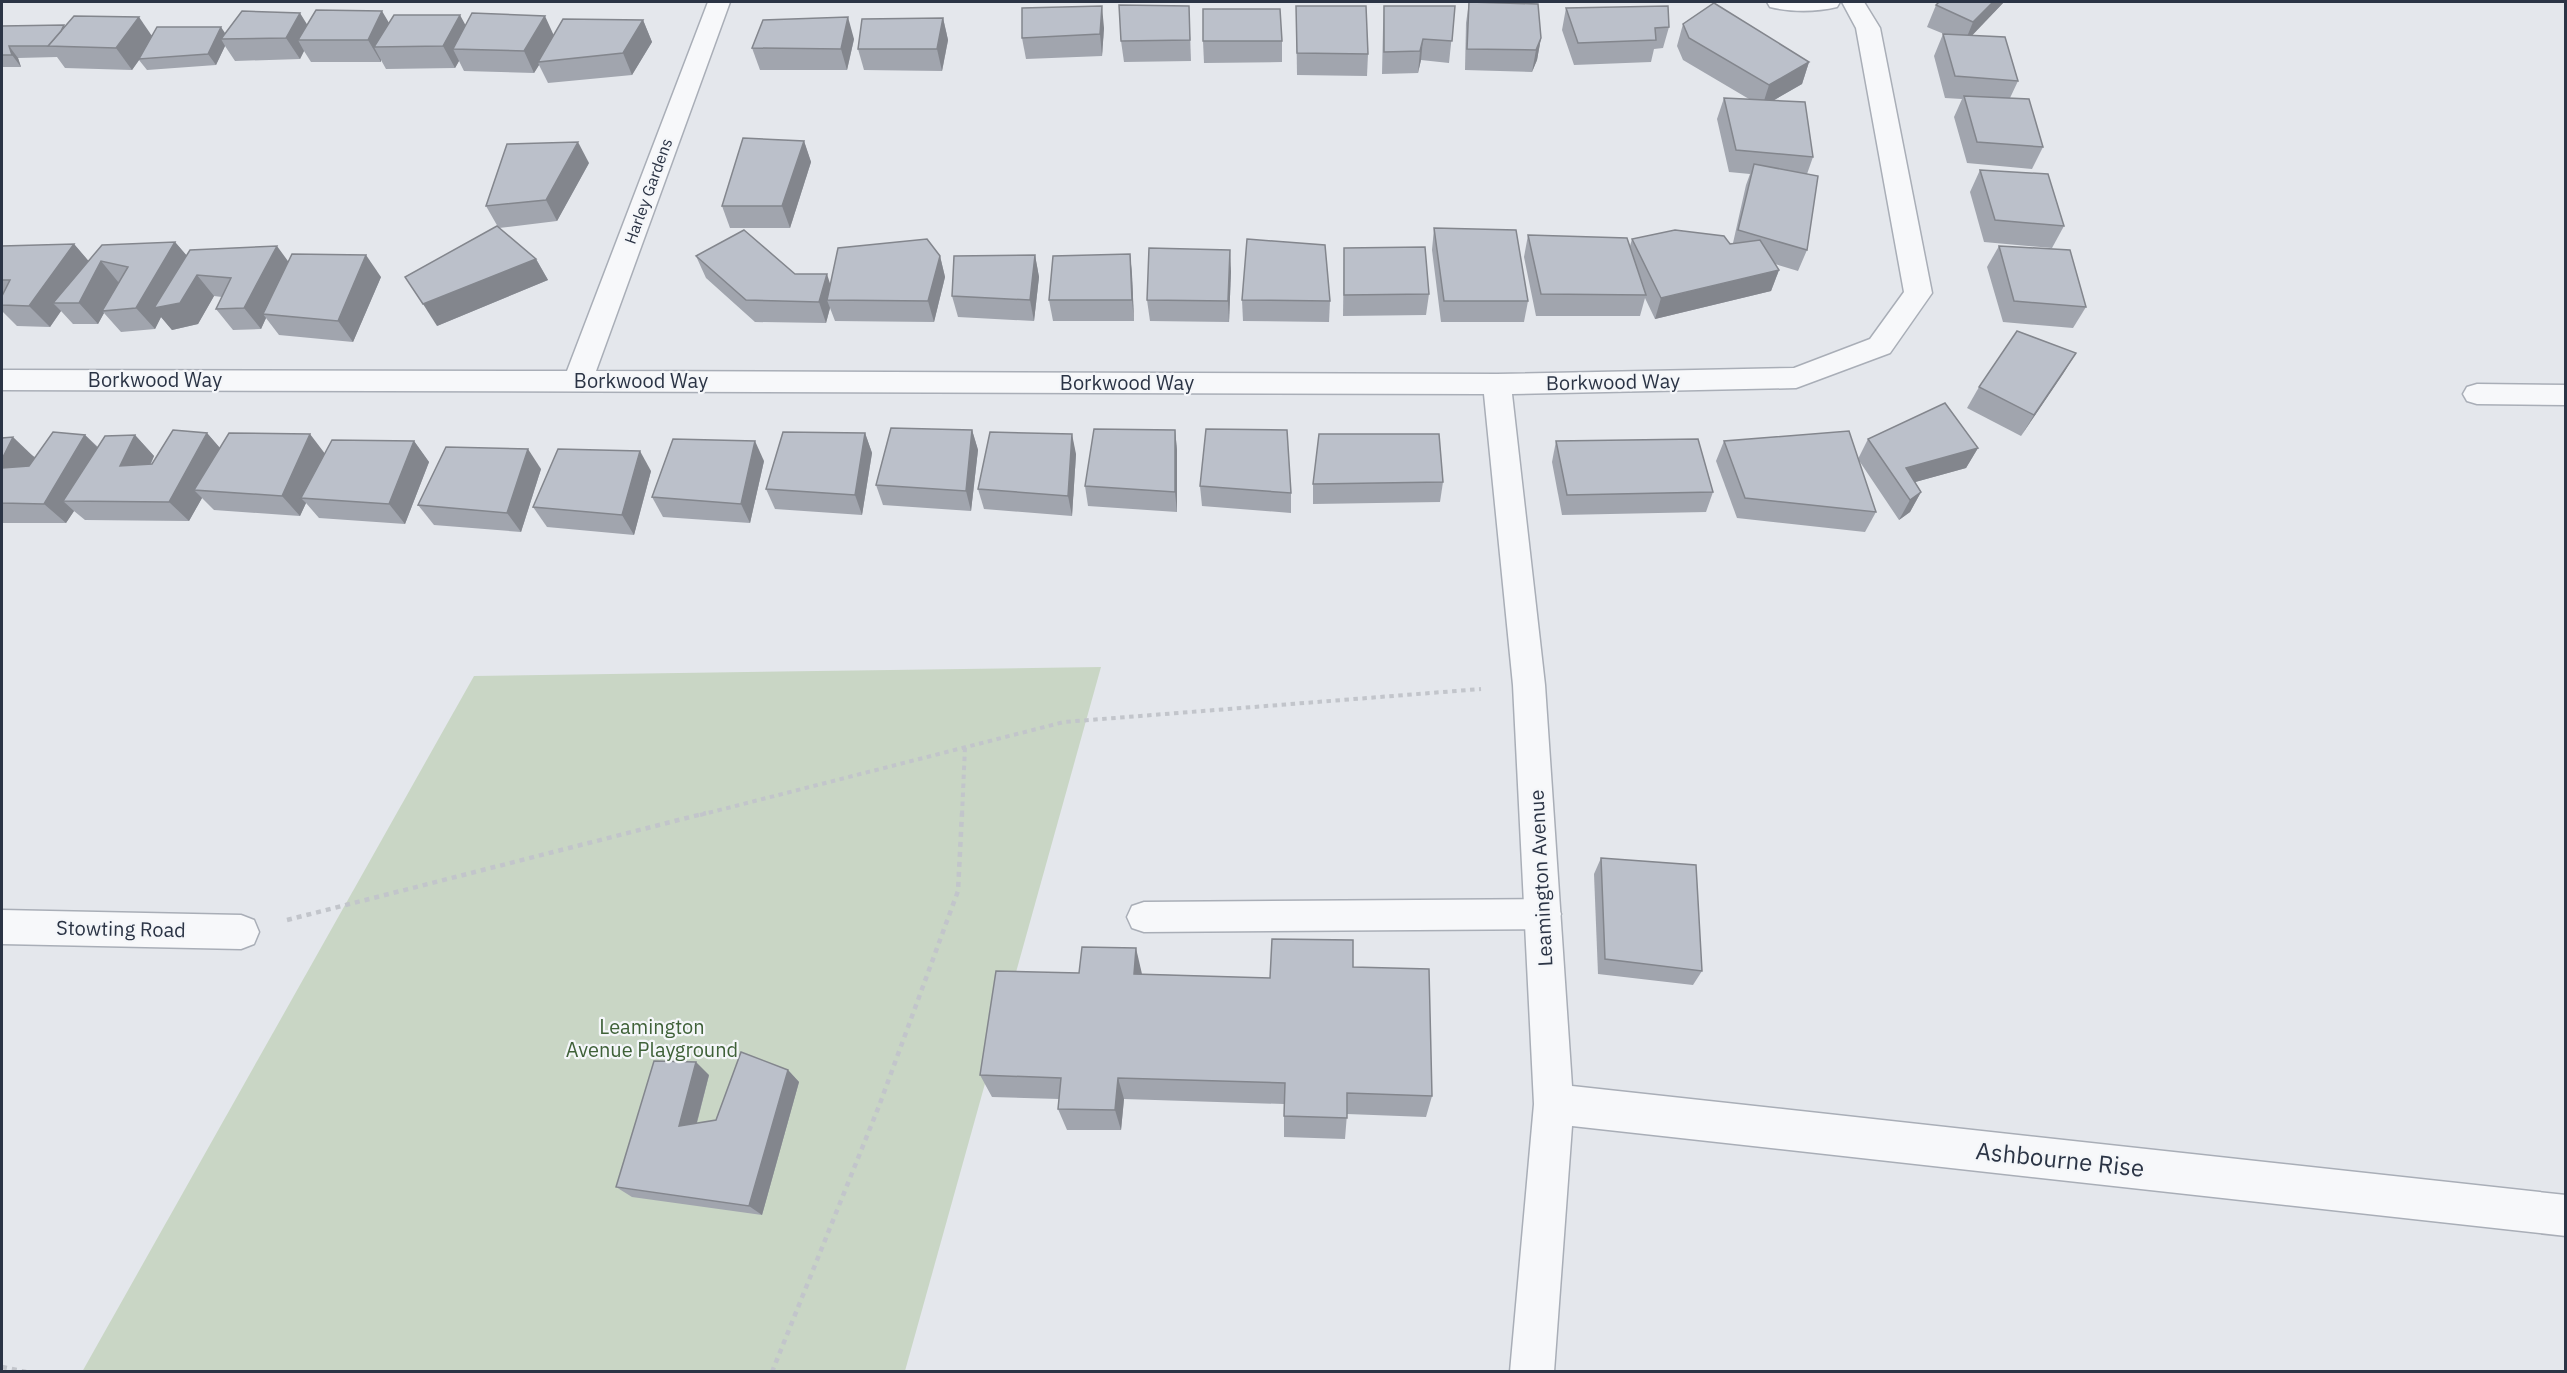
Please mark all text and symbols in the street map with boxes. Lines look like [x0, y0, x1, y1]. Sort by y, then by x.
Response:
street label: Harley Gardens [620, 135, 676, 247]
street label: Borkwood Way [88, 366, 222, 393]
street label: Borkwood Way [574, 367, 708, 394]
street label: Borkwood Way [1546, 367, 1680, 396]
street label: Borkwood Way [1060, 369, 1194, 396]
street label: Leamington Avenue [1522, 789, 1559, 967]
street label: Stowting Road [56, 914, 186, 943]
park label: Leamington Avenue Playground [566, 1013, 738, 1063]
street label: Ashbourne Rise [1974, 1134, 2146, 1184]

